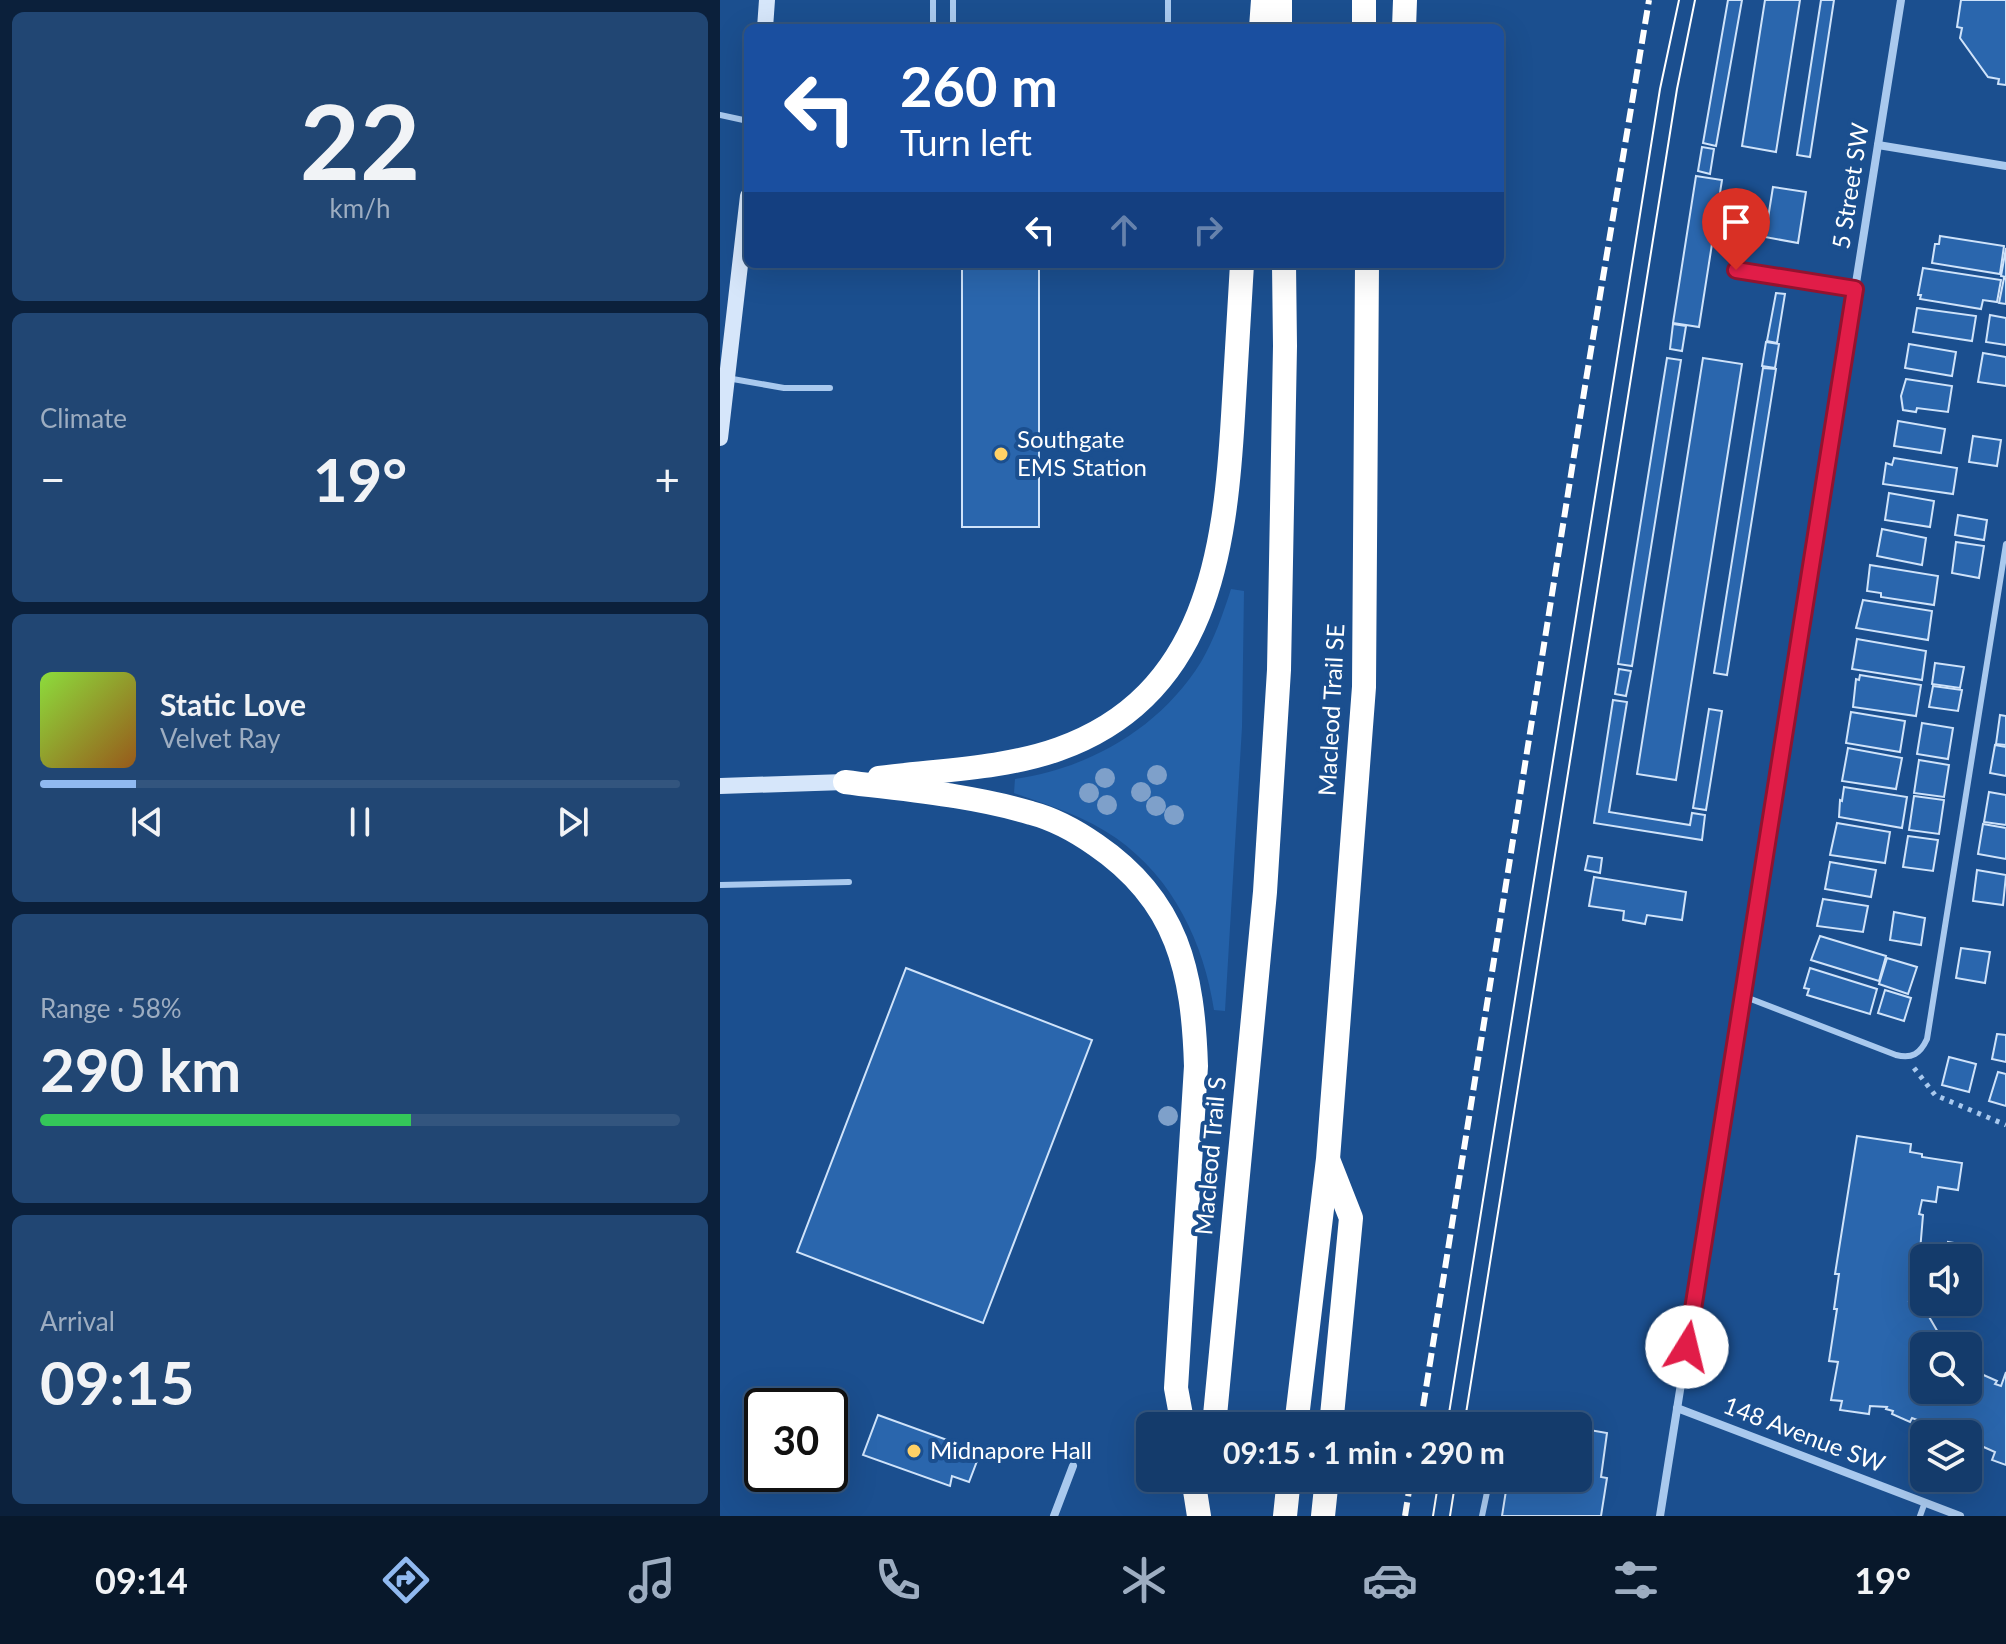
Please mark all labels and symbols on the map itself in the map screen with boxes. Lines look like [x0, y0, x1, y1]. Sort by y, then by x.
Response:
street label: 5 Street SW [1825, 121, 1874, 251]
pin [1702, 188, 1770, 270]
place label: Southgate EMS Station [1017, 424, 1147, 481]
marker: Southgate EMS Station [992, 445, 1010, 463]
street label: Macleod Trail SE [1312, 623, 1349, 797]
street label: Macleod Trail S [1188, 1076, 1231, 1236]
position arrow [1645, 1305, 1729, 1389]
speed limit sign: 30 [744, 1388, 848, 1492]
street label: 148 Avenue SW [1720, 1390, 1889, 1478]
place label: Midnapore Hall [930, 1435, 1092, 1464]
marker: Midnapore Hall [905, 1442, 923, 1460]

